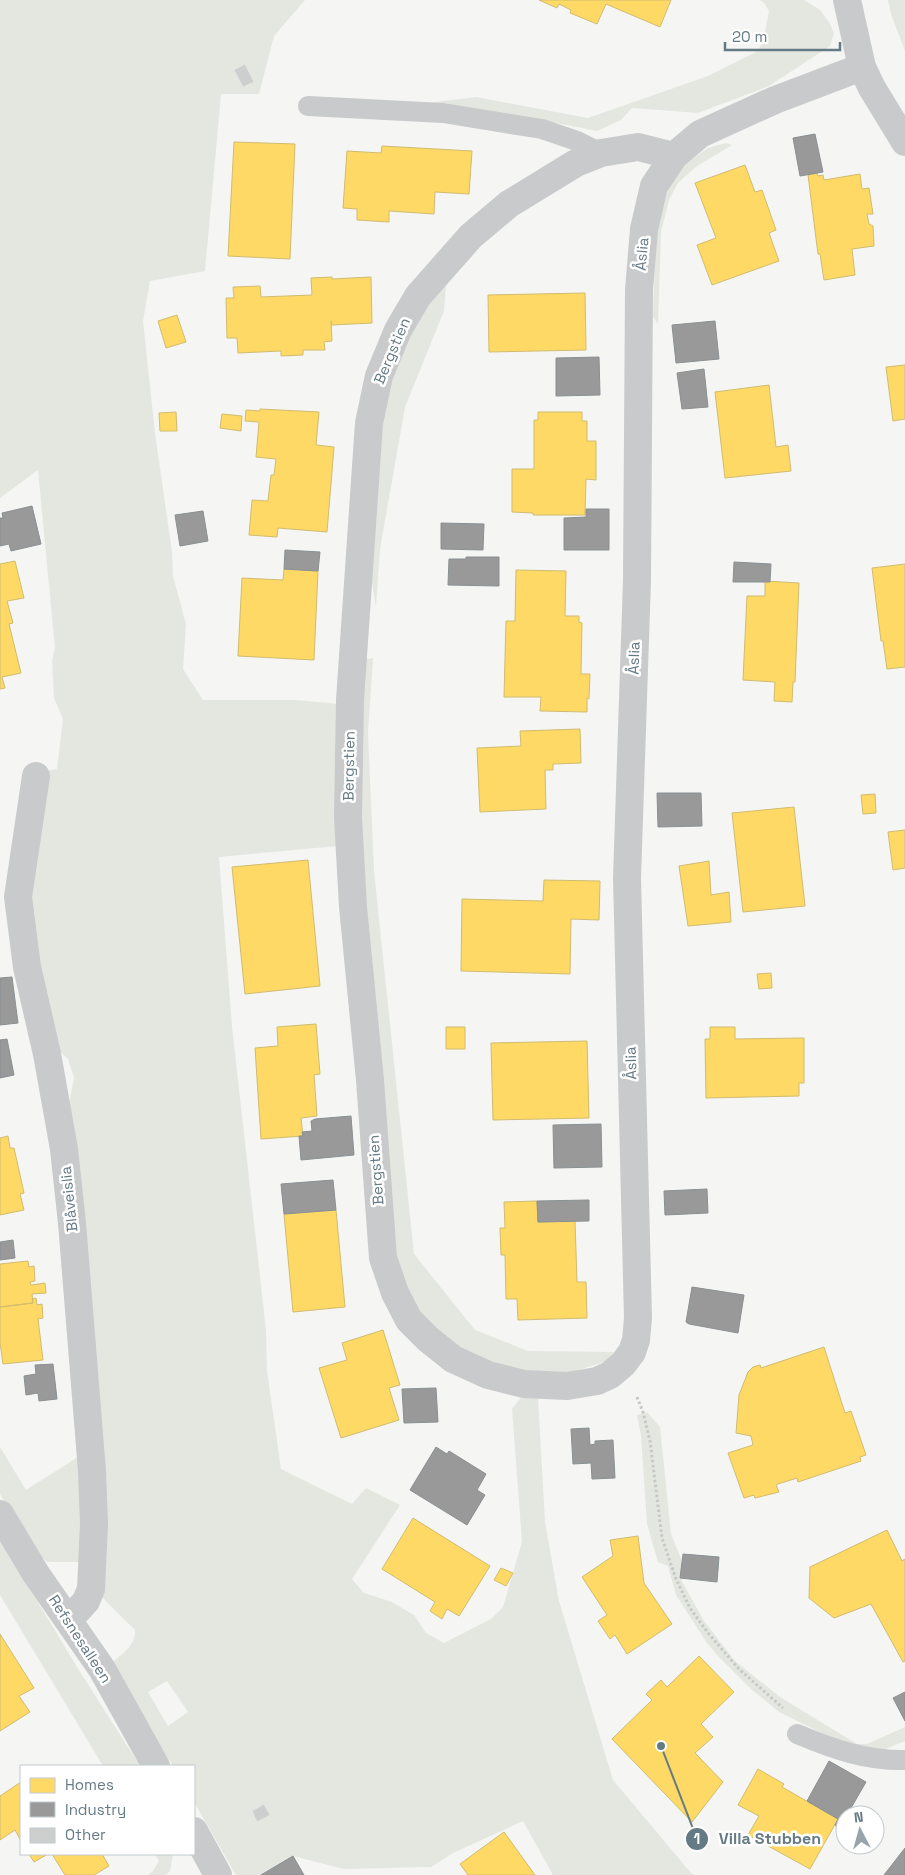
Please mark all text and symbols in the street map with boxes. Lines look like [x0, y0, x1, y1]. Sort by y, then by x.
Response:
scale bar [725, 20, 840, 52]
text: 20 m [732, 27, 767, 46]
street label: Åslia [631, 236, 652, 271]
street label: Bergstien [369, 315, 414, 387]
street label: Åslia [623, 641, 644, 675]
street label: Bergstien [338, 731, 359, 801]
street label: Åslia [621, 1046, 640, 1080]
street label: Bergstien [364, 1134, 387, 1206]
street label: Blåveislia [56, 1165, 81, 1233]
street label: Refsnesalleen [45, 1591, 116, 1686]
legend [20, 1765, 195, 1855]
text: Homes [65, 1775, 114, 1794]
text: Industry [65, 1800, 126, 1819]
north arrow [835, 1805, 885, 1855]
text: N [853, 1808, 864, 1827]
callout: Villa Stubben [684, 1823, 832, 1854]
text: Other [65, 1825, 106, 1844]
text: Villa Stubben [719, 1828, 821, 1849]
text: 1 [694, 1829, 700, 1848]

